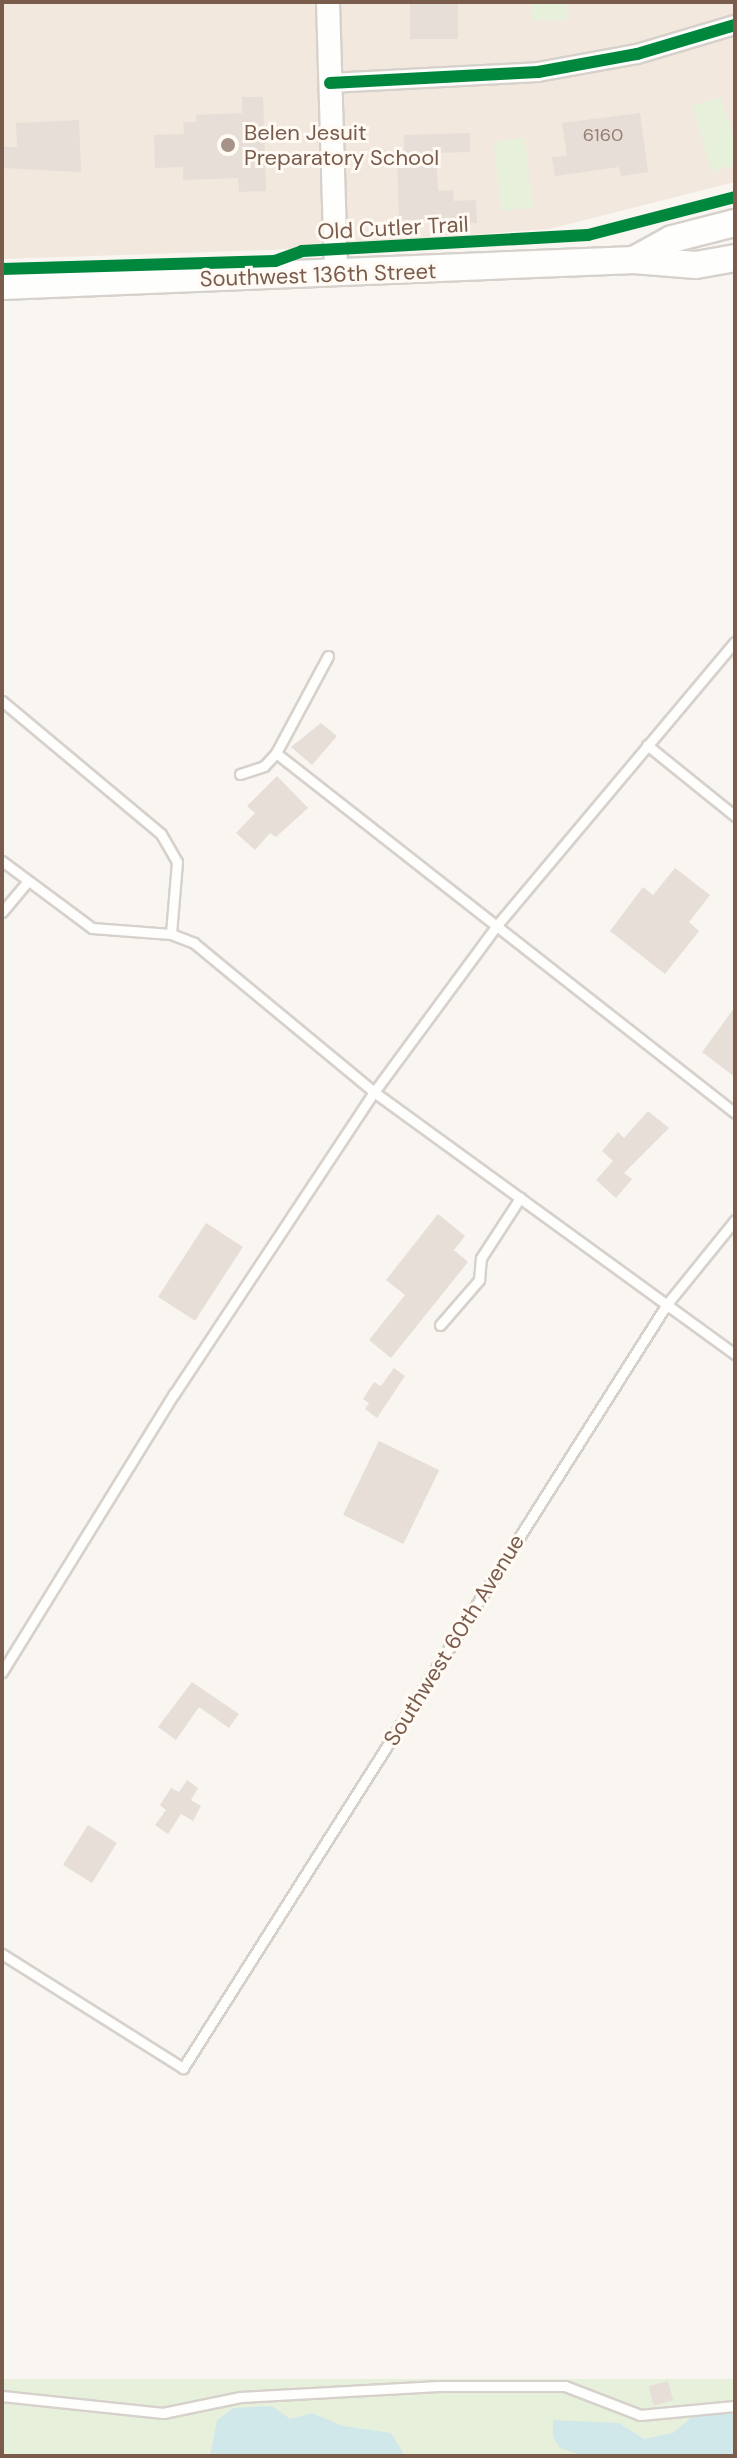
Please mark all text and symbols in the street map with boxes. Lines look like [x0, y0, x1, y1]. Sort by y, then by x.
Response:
place label: Belen Jesuit Preparatory School [244, 119, 439, 170]
house number: 6160 [583, 124, 623, 146]
marker: Belen Jesuit Preparatory School [219, 136, 237, 154]
street label: Old Cutler Trail [317, 211, 469, 245]
street label: Southwest 136th Street [199, 258, 437, 292]
street label: Southwest 60th Avenue [378, 1529, 530, 1751]

